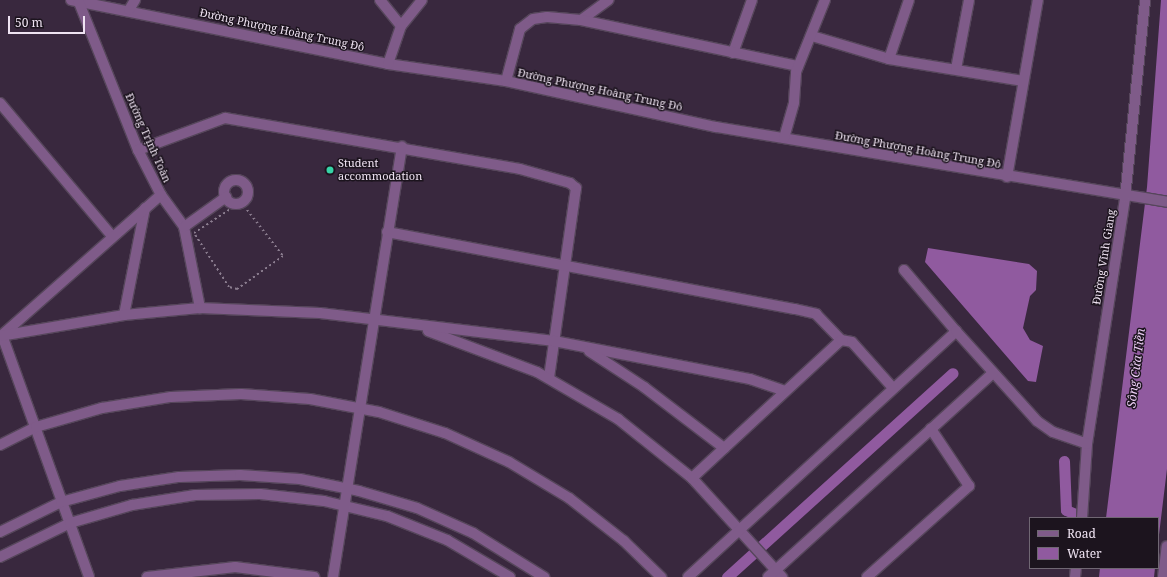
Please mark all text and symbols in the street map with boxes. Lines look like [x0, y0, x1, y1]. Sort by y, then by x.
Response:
street label: Đường Phượng Hoàng Trung Đô [198, 6, 366, 54]
scale bar [10, 8, 87, 34]
text: 50 m [15, 14, 43, 31]
street label: Đường Phượng Hoàng Trung Đô [516, 66, 684, 114]
street label: Đường Trịnh Toàn [122, 91, 174, 185]
street label: Đường Phượng Hoàng Trung Đô [834, 129, 1002, 171]
place label: Student accommodation [338, 157, 422, 183]
marker: Student accommodation [325, 165, 335, 175]
street label: Đường Vĩnh Giang [1090, 208, 1118, 306]
water label: Sông Cửa Tiền [1124, 327, 1148, 409]
legend [1029, 517, 1159, 569]
text: Road [1067, 525, 1096, 542]
text: Water [1067, 545, 1102, 562]

